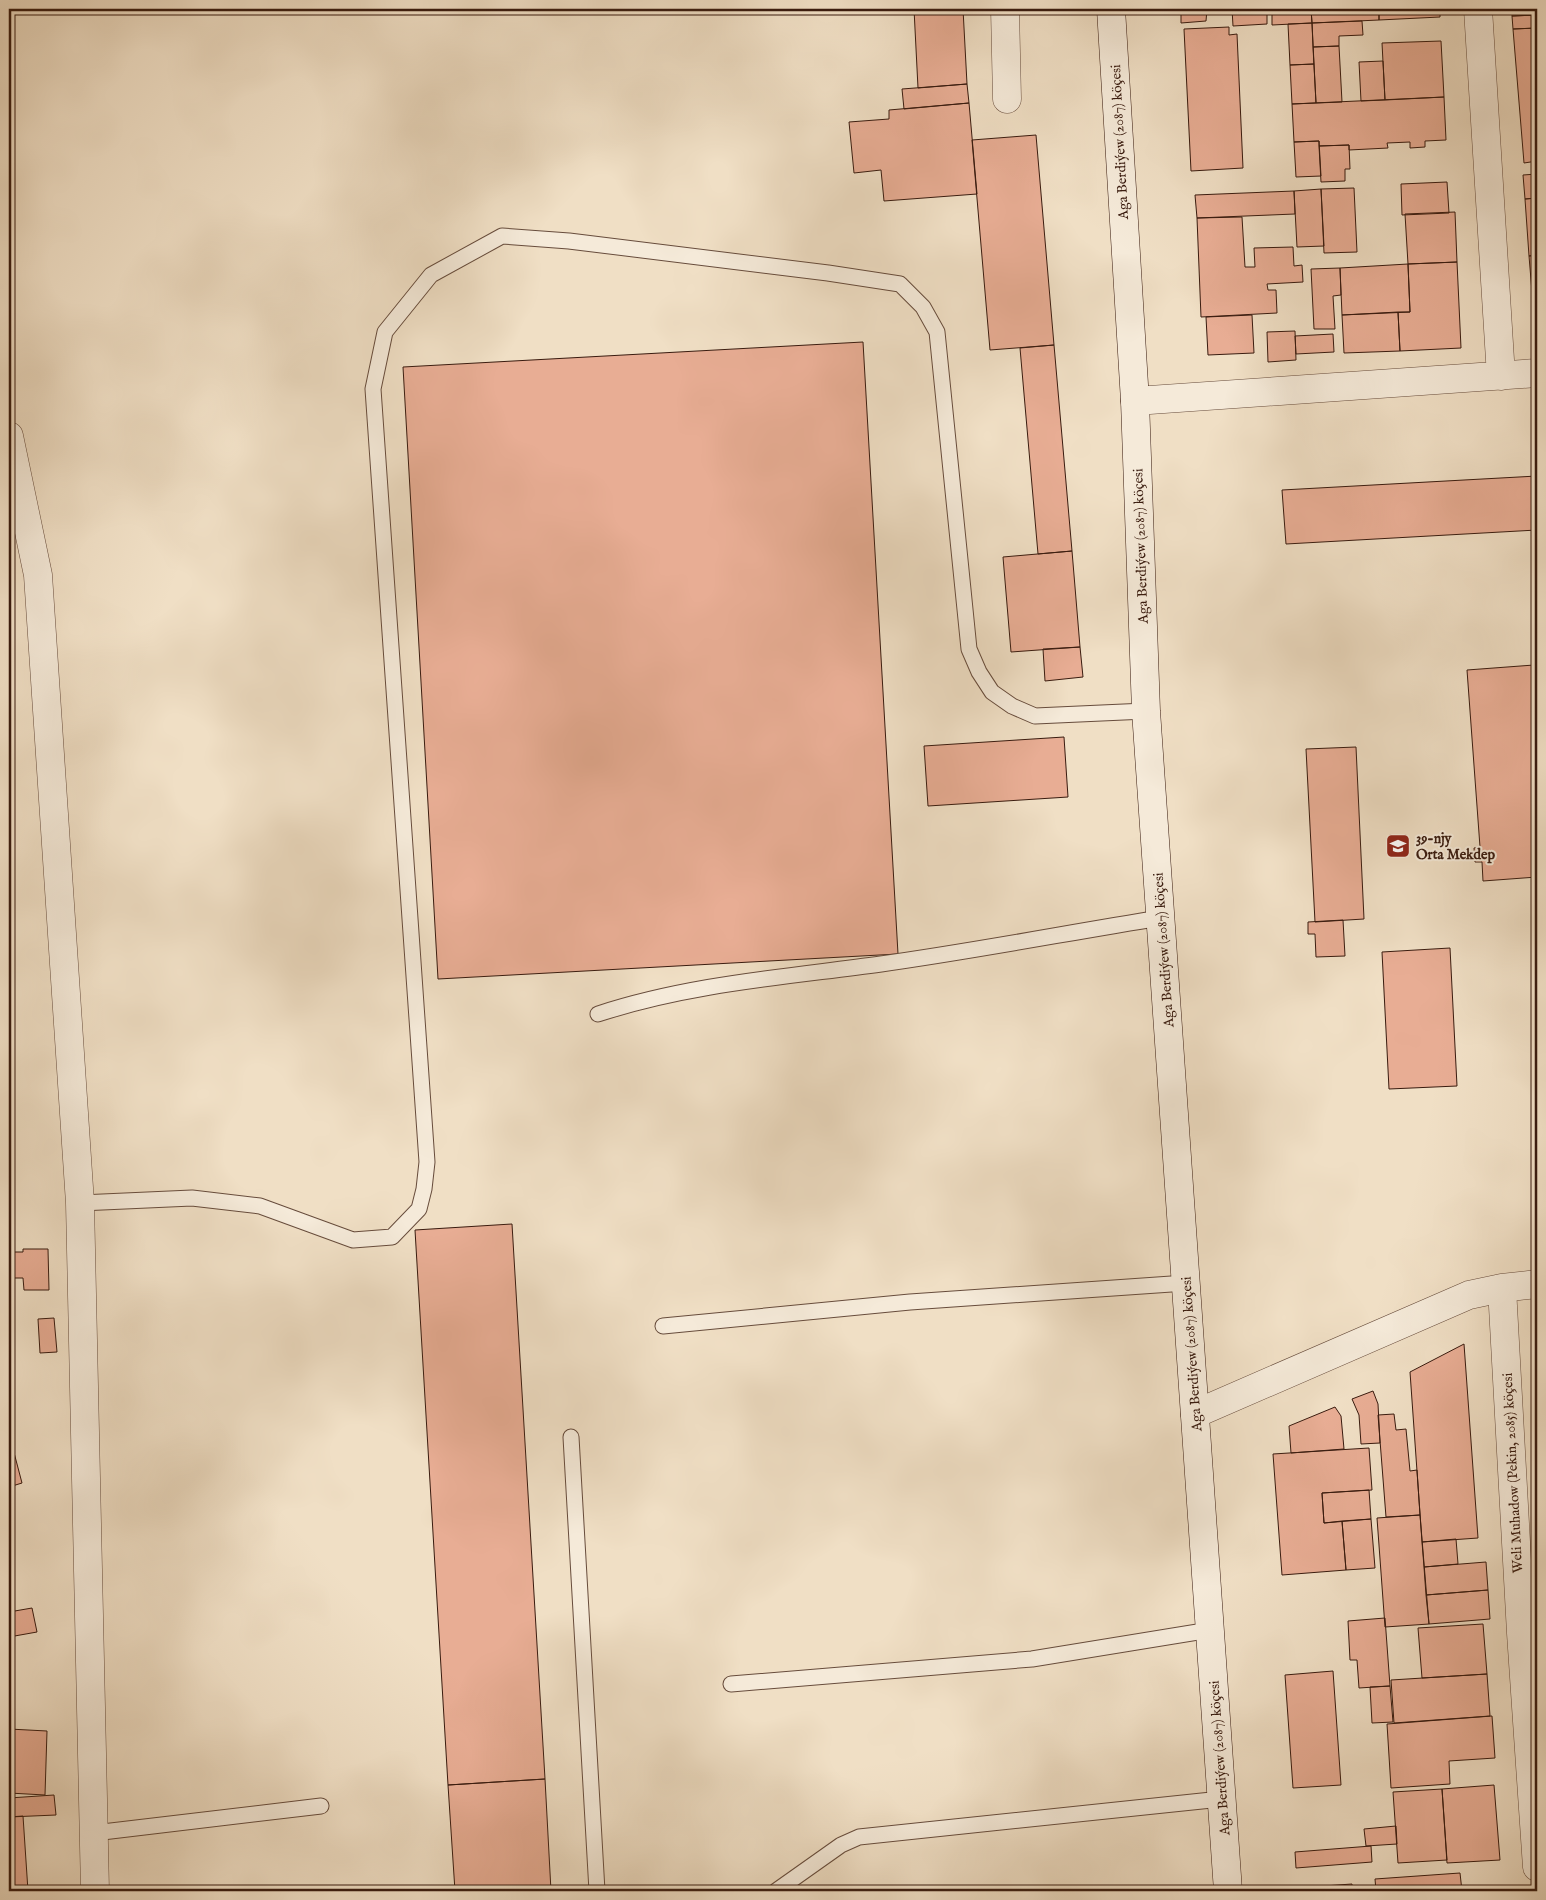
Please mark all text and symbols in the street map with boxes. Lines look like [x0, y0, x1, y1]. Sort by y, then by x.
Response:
street label: Aga Berdiýew (2087) köçesi [1107, 64, 1133, 221]
street label: Aga Berdiýew (2087) köçesi [1129, 468, 1153, 625]
place label: 39-njy Orta Mekdep [1416, 830, 1495, 864]
school or university icon: 39-njy Orta Mekdep [1385, 833, 1411, 859]
street label: Aga Berdiýew (2087) köçesi [1150, 872, 1178, 1029]
street label: Aga Berdiýew (2087) köçesi [1178, 1276, 1206, 1433]
street label: Weli Muhadow (Pekin, 2085) köçesi [1499, 1372, 1527, 1574]
street label: Aga Berdiýew (2087) köçesi [1206, 1680, 1234, 1837]

